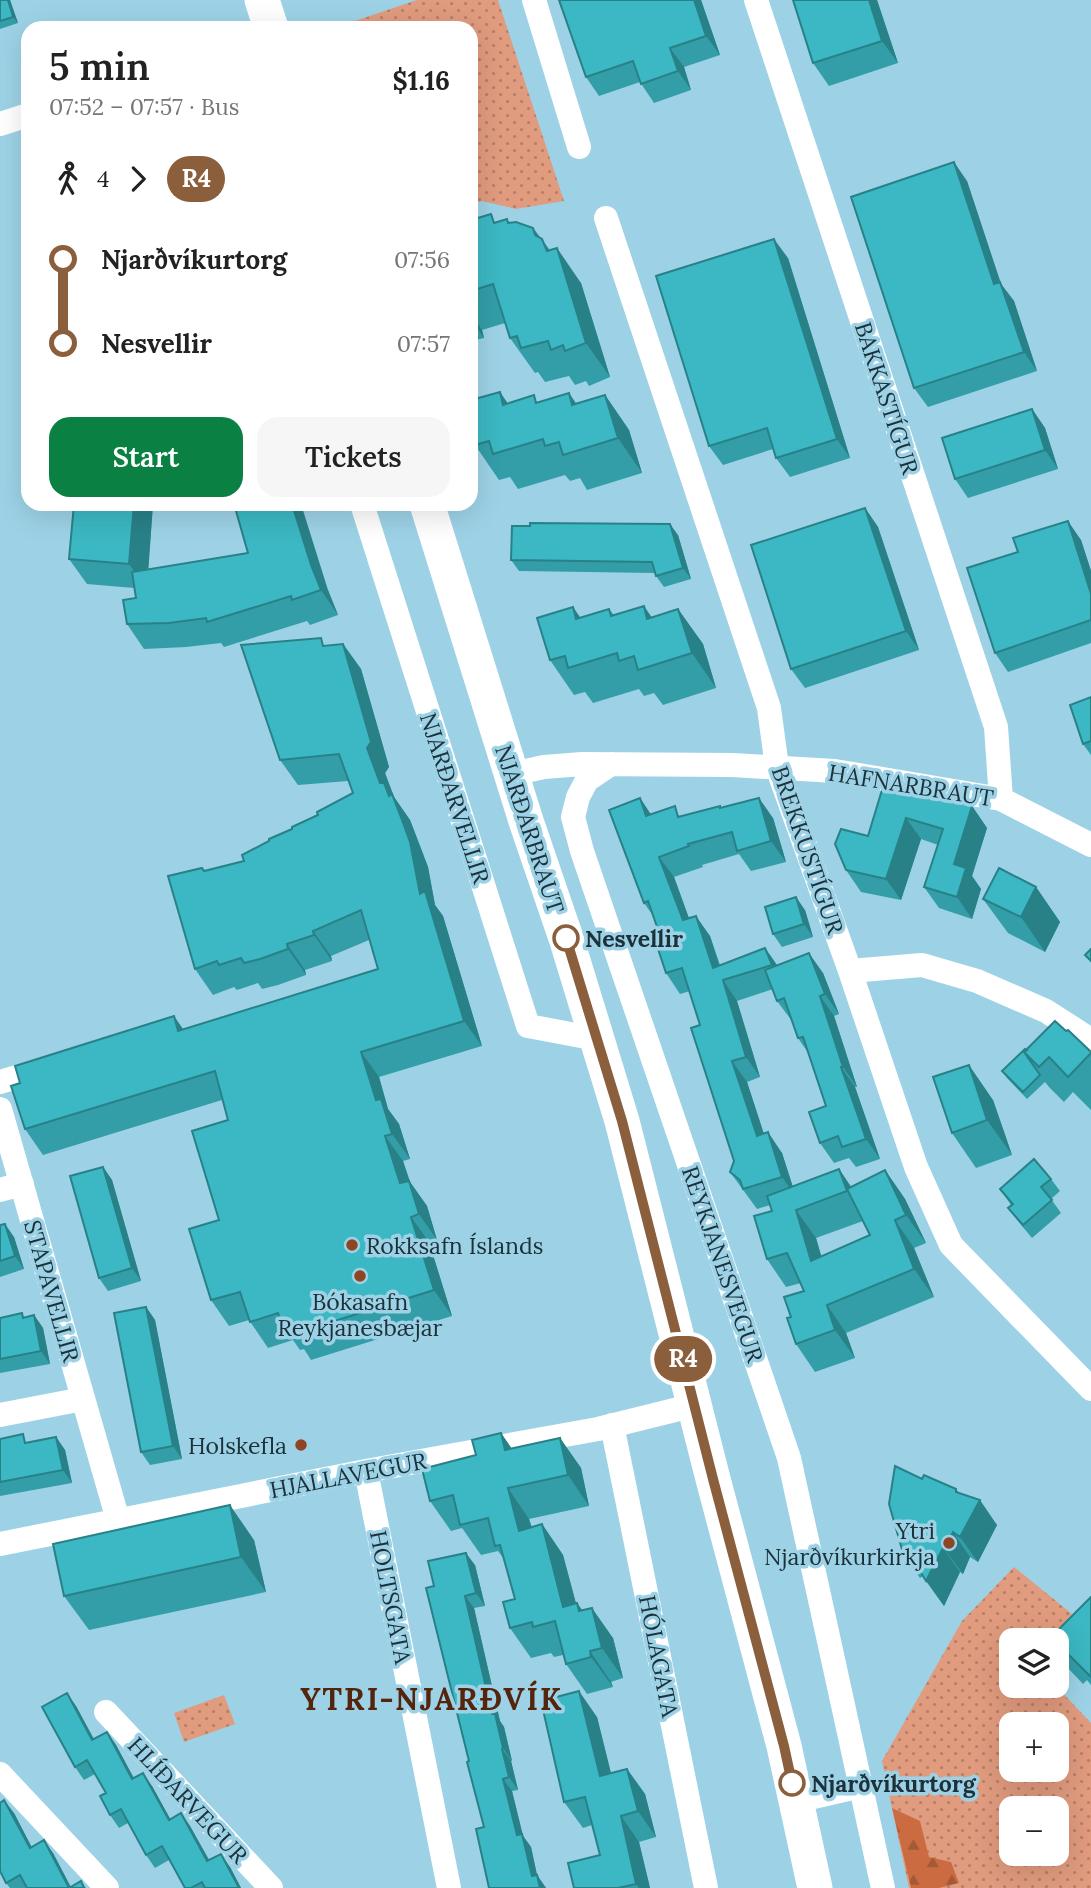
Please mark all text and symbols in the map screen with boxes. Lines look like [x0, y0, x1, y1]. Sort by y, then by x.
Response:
text: 5 min [49, 42, 150, 90]
text: $1.16 [393, 64, 450, 97]
text: 07:52 – 07:57 · Bus [49, 92, 239, 121]
icon: walk [49, 160, 87, 198]
icon: forward [119, 160, 157, 198]
text: R4 [181, 163, 211, 194]
text: 4 [97, 164, 109, 193]
text: Njarðvíkurtorg [101, 243, 287, 276]
text: 07:56 [394, 245, 450, 274]
street label: BAKKASTÍGUR [849, 318, 925, 478]
text: Nesvellir [101, 327, 212, 360]
text: 07:57 [397, 329, 450, 358]
button: Start [49, 417, 243, 497]
button: Tickets [257, 417, 450, 497]
street label: NJARÐARVELLIR [414, 709, 496, 888]
street label: NJARÐARBRAUT [489, 741, 571, 917]
street label: HAFNARBRAUT [826, 758, 996, 812]
street label: BREKKUSTÍGUR [766, 762, 851, 938]
place label: Nesvellir [585, 924, 683, 953]
marker: Nesvellir [553, 925, 579, 951]
street label: REYKJANESVEGUR [676, 1162, 770, 1367]
street label: STAPAVELLIR [18, 1217, 86, 1366]
place label: Rokksafn Íslands [366, 1231, 543, 1260]
marker: Rokksafn Íslands [344, 1237, 360, 1253]
marker: Bókasafn Reykjanesbæjar [352, 1268, 368, 1284]
place label: Bókasafn Reykjanesbæjar [277, 1287, 443, 1342]
line badge: R4 [652, 1336, 714, 1382]
text: R4 [668, 1343, 698, 1374]
place label: Holskefla [188, 1431, 287, 1460]
marker: Holskefla [293, 1437, 309, 1453]
street label: HJALLAVEGUR [267, 1445, 429, 1504]
place label: Ytri Njarðvíkurkirkja [764, 1516, 935, 1571]
street label: HOLTSGATA [364, 1528, 418, 1667]
marker: Ytri Njarðvíkurkirkja [941, 1535, 957, 1551]
street label: HÓLAGATA [633, 1593, 685, 1720]
map controls [999, 1628, 1069, 1866]
button: layers [999, 1628, 1069, 1698]
district label: YTRI-NJARÐVÍK [301, 1680, 563, 1718]
button: + [999, 1712, 1069, 1782]
street label: HLÍÐARVEGUR [122, 1730, 255, 1870]
place label: Njarðvíkurtorg [811, 1769, 977, 1798]
marker: Njarðvíkurtorg [779, 1770, 805, 1796]
button: − [999, 1796, 1069, 1866]

